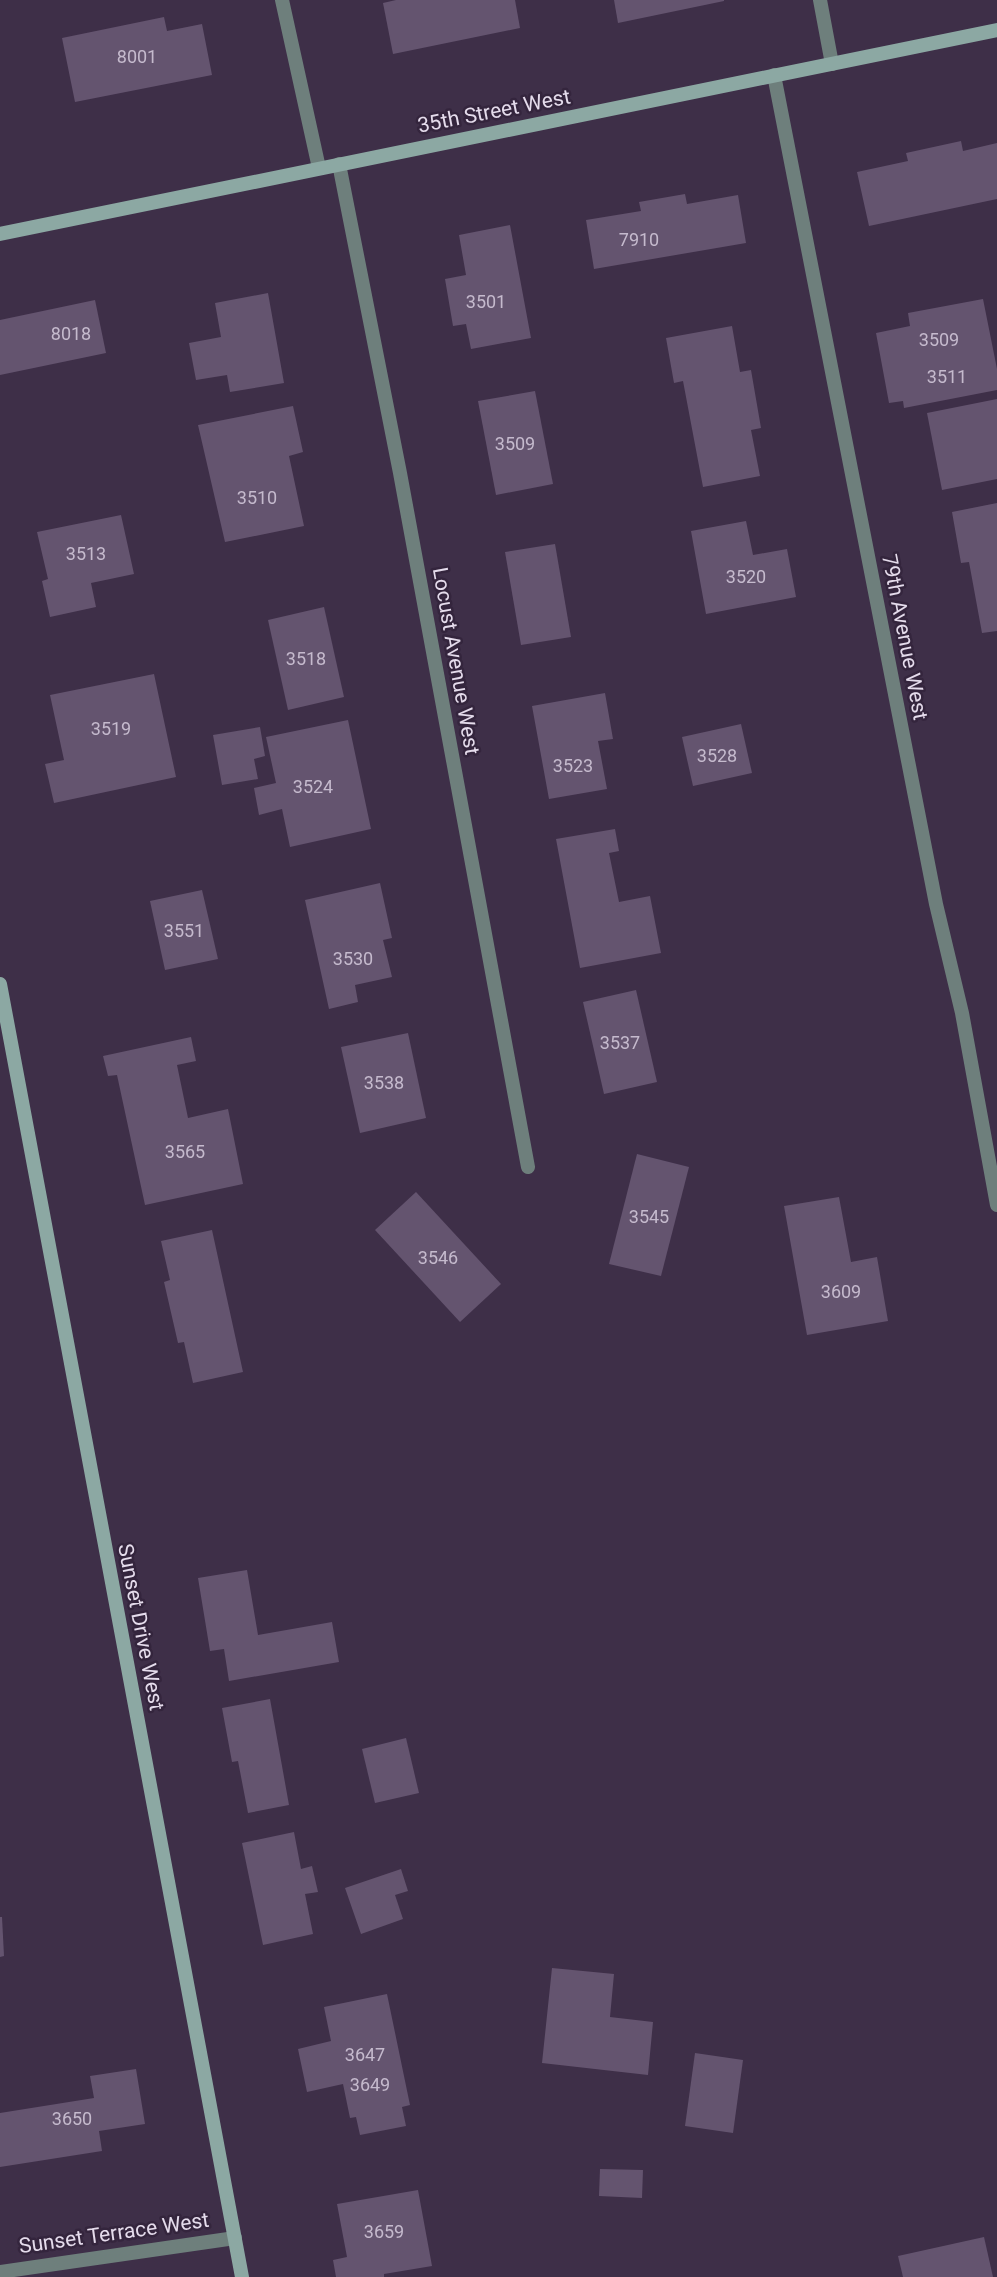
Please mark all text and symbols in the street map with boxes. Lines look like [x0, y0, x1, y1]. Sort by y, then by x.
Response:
house number: 8001 [117, 46, 157, 67]
street label: 35th Street West [416, 84, 572, 138]
house number: 7910 [619, 229, 659, 250]
house number: 3501 [466, 291, 506, 312]
house number: 8018 [51, 323, 91, 344]
house number: 3509 [919, 329, 959, 350]
house number: 3511 [927, 366, 967, 387]
house number: 3509 [495, 433, 535, 454]
house number: 3510 [237, 487, 277, 508]
house number: 3513 [66, 543, 106, 564]
street label: 79th Avenue West [877, 552, 933, 722]
street label: Locust Avenue West [428, 565, 484, 757]
house number: 3520 [726, 566, 766, 587]
house number: 3518 [286, 648, 326, 669]
house number: 3519 [91, 718, 131, 739]
house number: 3528 [697, 745, 737, 766]
house number: 3523 [553, 755, 593, 776]
house number: 3524 [293, 776, 333, 797]
house number: 3551 [164, 920, 204, 941]
house number: 3530 [333, 948, 373, 969]
house number: 3537 [600, 1032, 640, 1053]
house number: 3538 [364, 1072, 404, 1093]
house number: 3565 [165, 1141, 205, 1162]
house number: 3545 [629, 1206, 669, 1227]
house number: 3546 [418, 1247, 458, 1268]
house number: 3609 [821, 1281, 861, 1302]
street label: Sunset Drive West [113, 1542, 169, 1712]
house number: 3647 [345, 2044, 385, 2065]
house number: 3649 [350, 2074, 390, 2095]
house number: 3650 [52, 2108, 92, 2129]
street label: Sunset Terrace West [17, 2208, 211, 2258]
house number: 3659 [364, 2221, 404, 2242]

